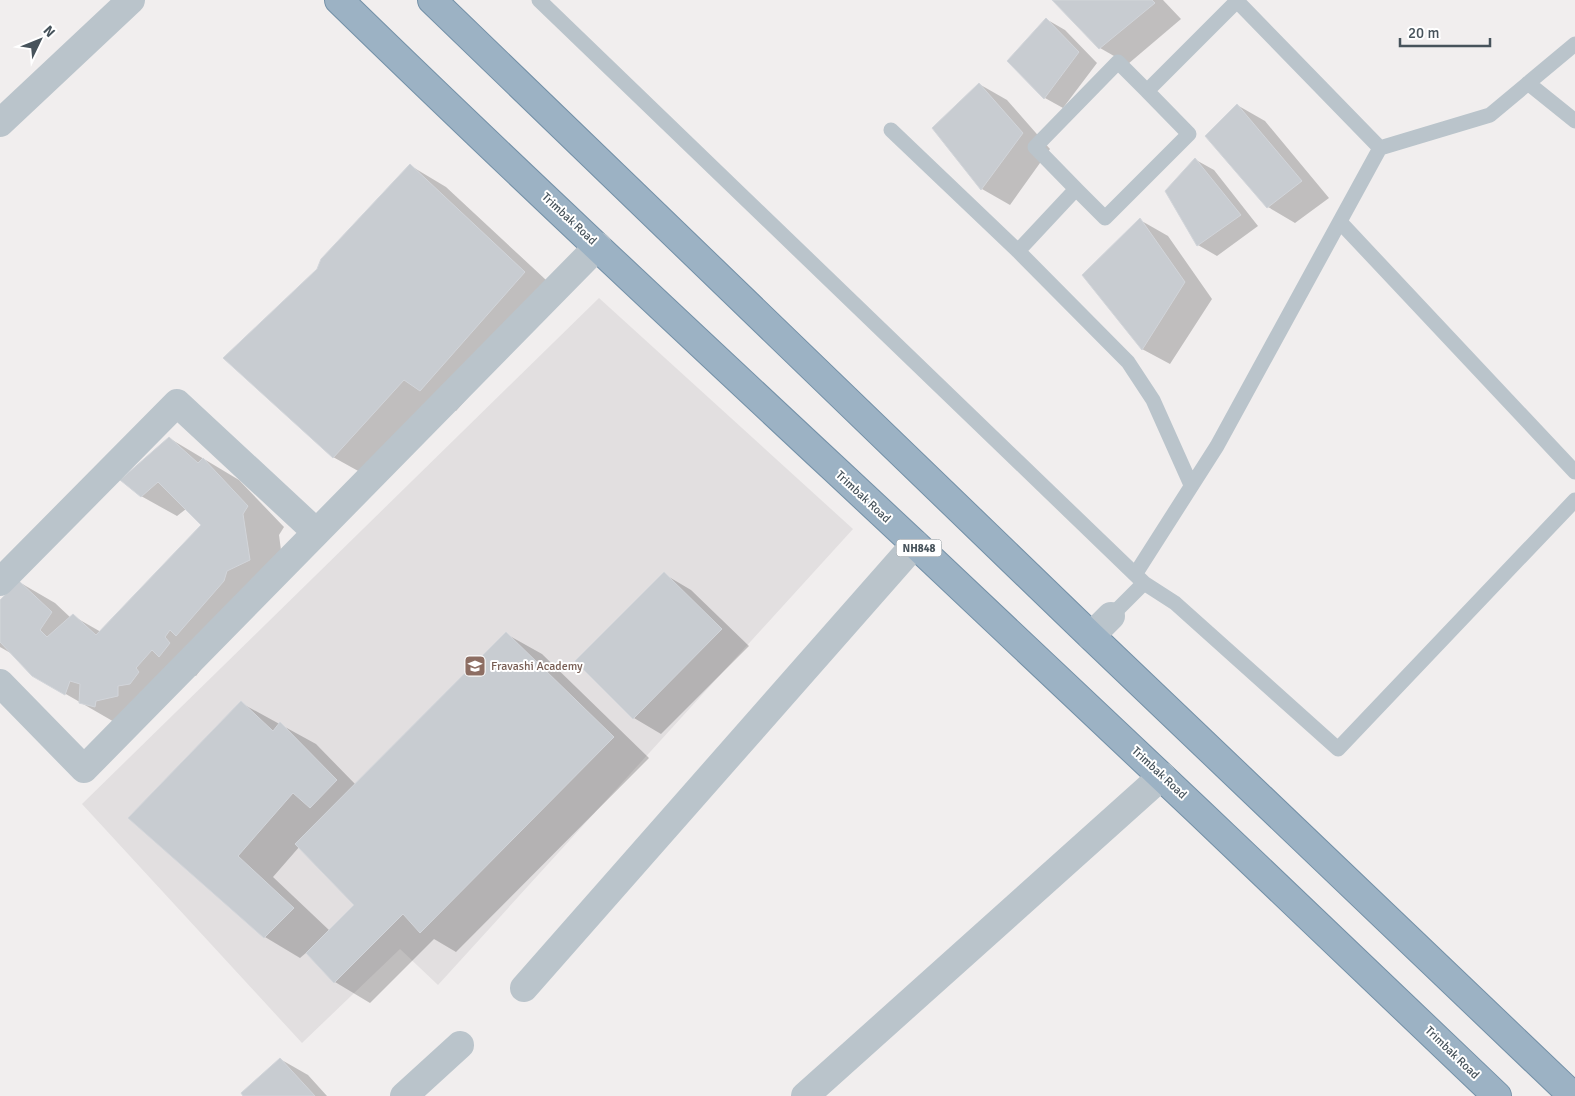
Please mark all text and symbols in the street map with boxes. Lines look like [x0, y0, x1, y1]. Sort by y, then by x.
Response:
north arrow [15, 15, 65, 65]
scale bar [1400, 15, 1490, 47]
text: N [40, 22, 59, 41]
text: 20 m [1408, 24, 1439, 42]
street label: Trimbak Road [538, 190, 600, 248]
street label: Trimbak Road [832, 468, 894, 526]
road number: NH848 [896, 540, 942, 556]
school or university icon: Fravashi Academy [463, 654, 487, 678]
place label: Fravashi Academy [491, 659, 583, 674]
street label: Trimbak Road [1128, 744, 1190, 802]
street label: Trimbak Road [1422, 1023, 1482, 1083]

